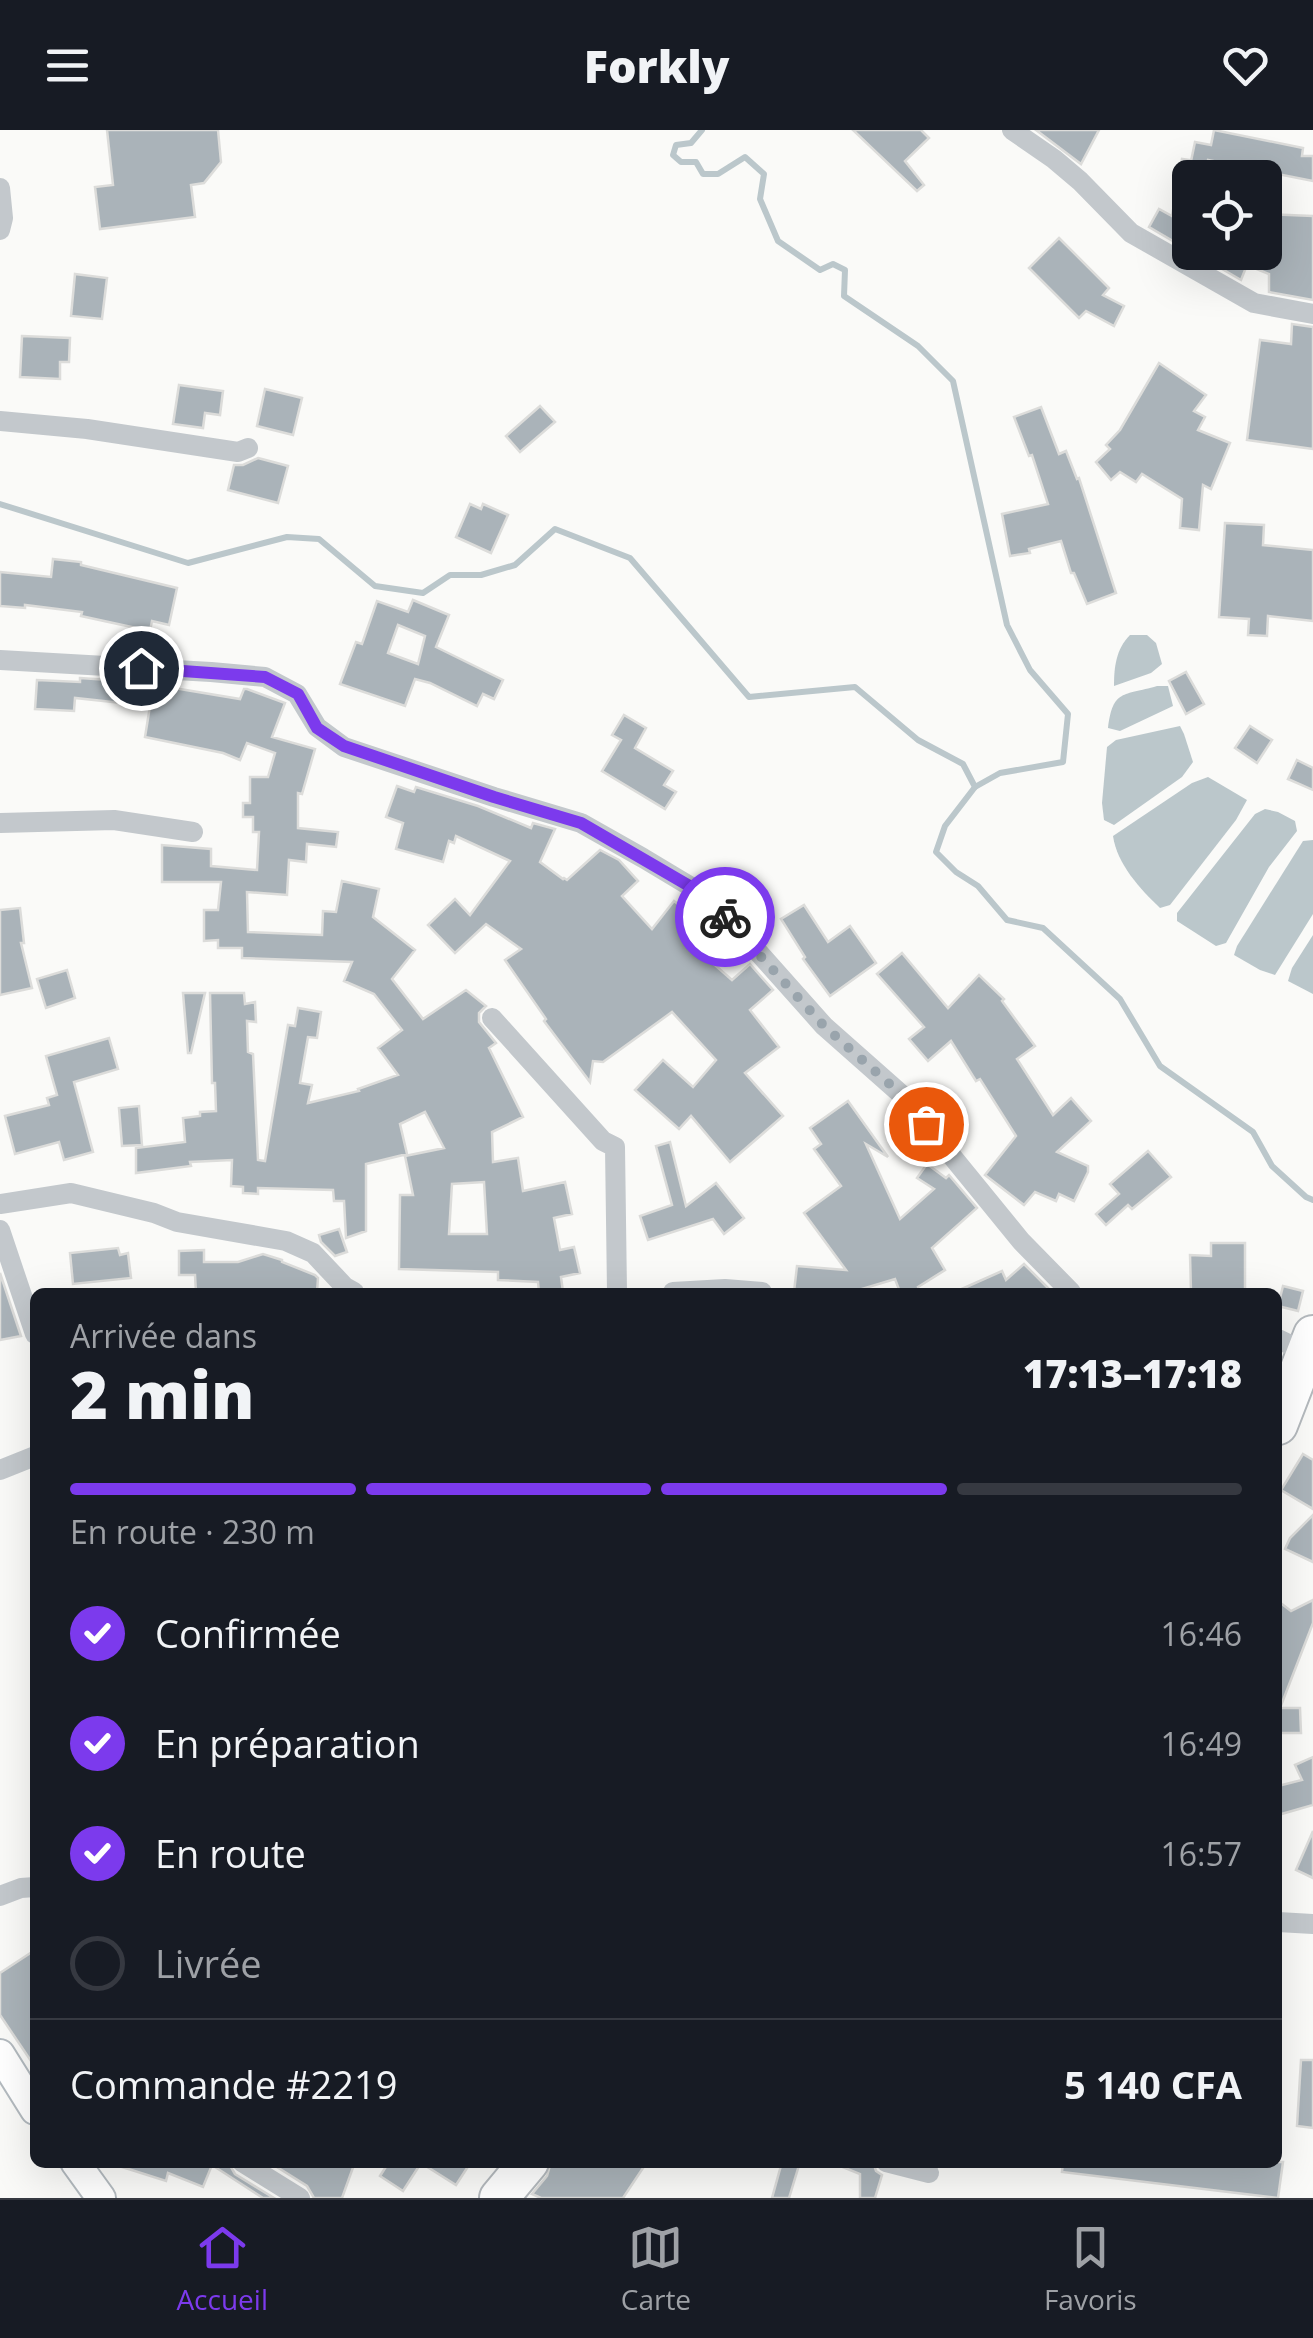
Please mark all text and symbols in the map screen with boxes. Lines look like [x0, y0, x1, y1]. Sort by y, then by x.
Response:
text: Forkly [584, 35, 729, 96]
icon: menu [40, 38, 95, 93]
icon: heart [1218, 38, 1273, 93]
map controls [1172, 160, 1282, 270]
button: locate [1172, 160, 1282, 270]
pin [99, 626, 184, 711]
icon: home [114, 641, 169, 696]
courier [675, 867, 775, 967]
icon: bike [698, 890, 753, 945]
pin [884, 1082, 969, 1167]
icon: bag [899, 1097, 954, 1152]
text: Arrivée dans [70, 1314, 257, 1357]
text: 17:13–17:18 [1023, 1347, 1242, 1399]
text: 2 min [70, 1350, 255, 1438]
text: En route · 230 m [70, 1510, 315, 1553]
icon: check [70, 1606, 125, 1661]
text: Confirmée [155, 1607, 341, 1659]
text: 16:46 [1160, 1612, 1242, 1655]
icon: check [70, 1716, 125, 1771]
text: En préparation [155, 1717, 420, 1769]
text: 16:49 [1160, 1722, 1242, 1765]
icon: check [70, 1826, 125, 1881]
text: En route [155, 1827, 306, 1879]
text: 16:57 [1160, 1832, 1242, 1875]
text: Livrée [155, 1937, 262, 1989]
text: Commande #2219 [70, 2058, 398, 2110]
text: 5 140 CFA [1064, 2058, 1242, 2110]
tab: Accueil [176, 2220, 268, 2318]
tab: Carte [621, 2220, 691, 2318]
tab: Favoris [1044, 2220, 1137, 2318]

